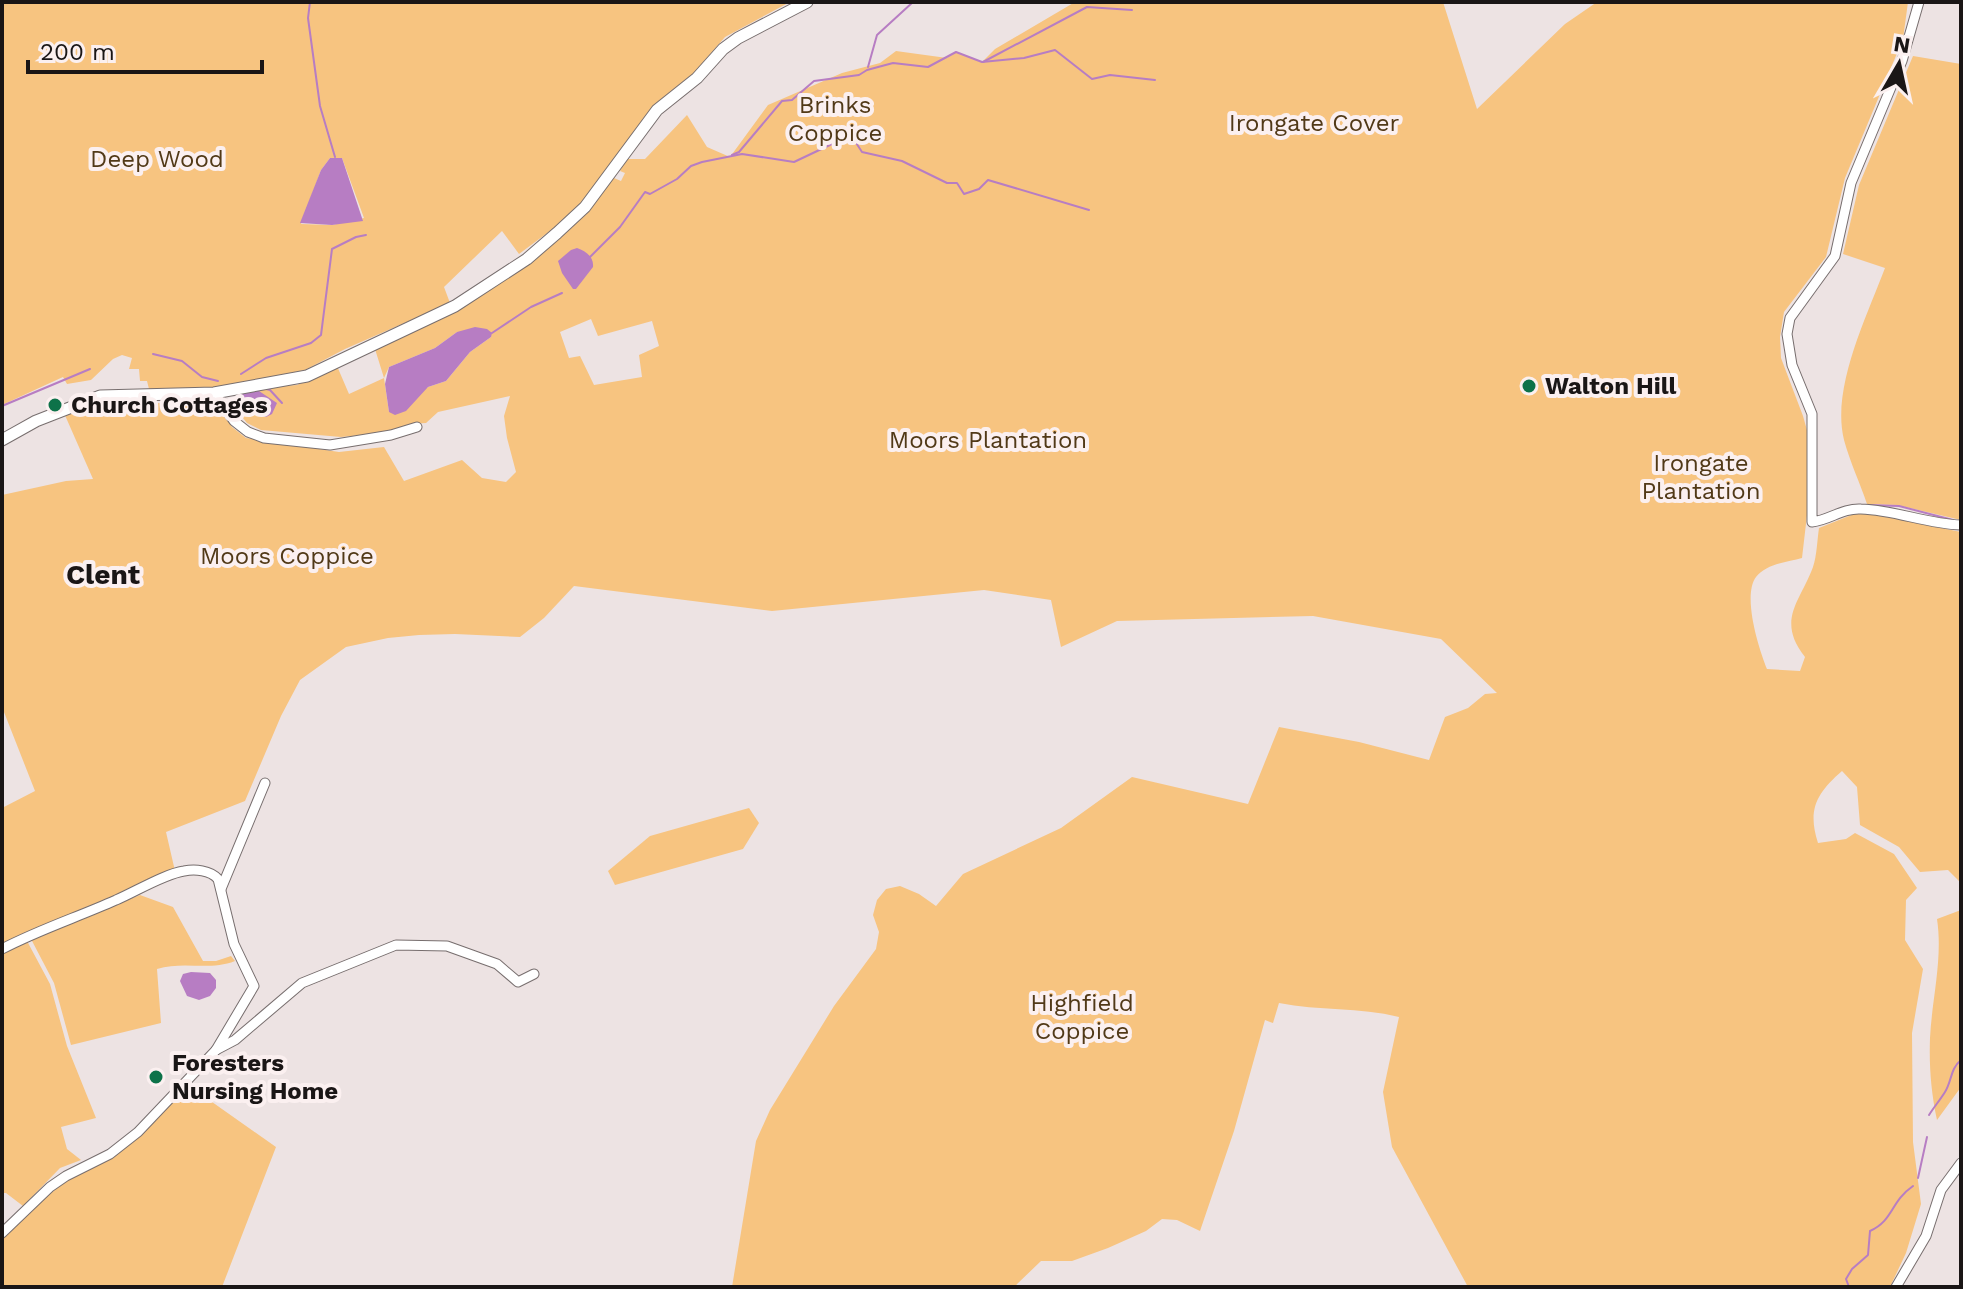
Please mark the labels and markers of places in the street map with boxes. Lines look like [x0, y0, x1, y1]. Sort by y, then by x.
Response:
place label: Walton Hill [1545, 372, 1677, 400]
marker: Walton Hill [1520, 377, 1538, 395]
place label: Church Cottages [71, 391, 268, 419]
marker: Church Cottages [46, 396, 64, 414]
place label: Foresters Nursing Home [172, 1049, 338, 1105]
marker: Foresters Nursing Home [147, 1068, 165, 1086]

